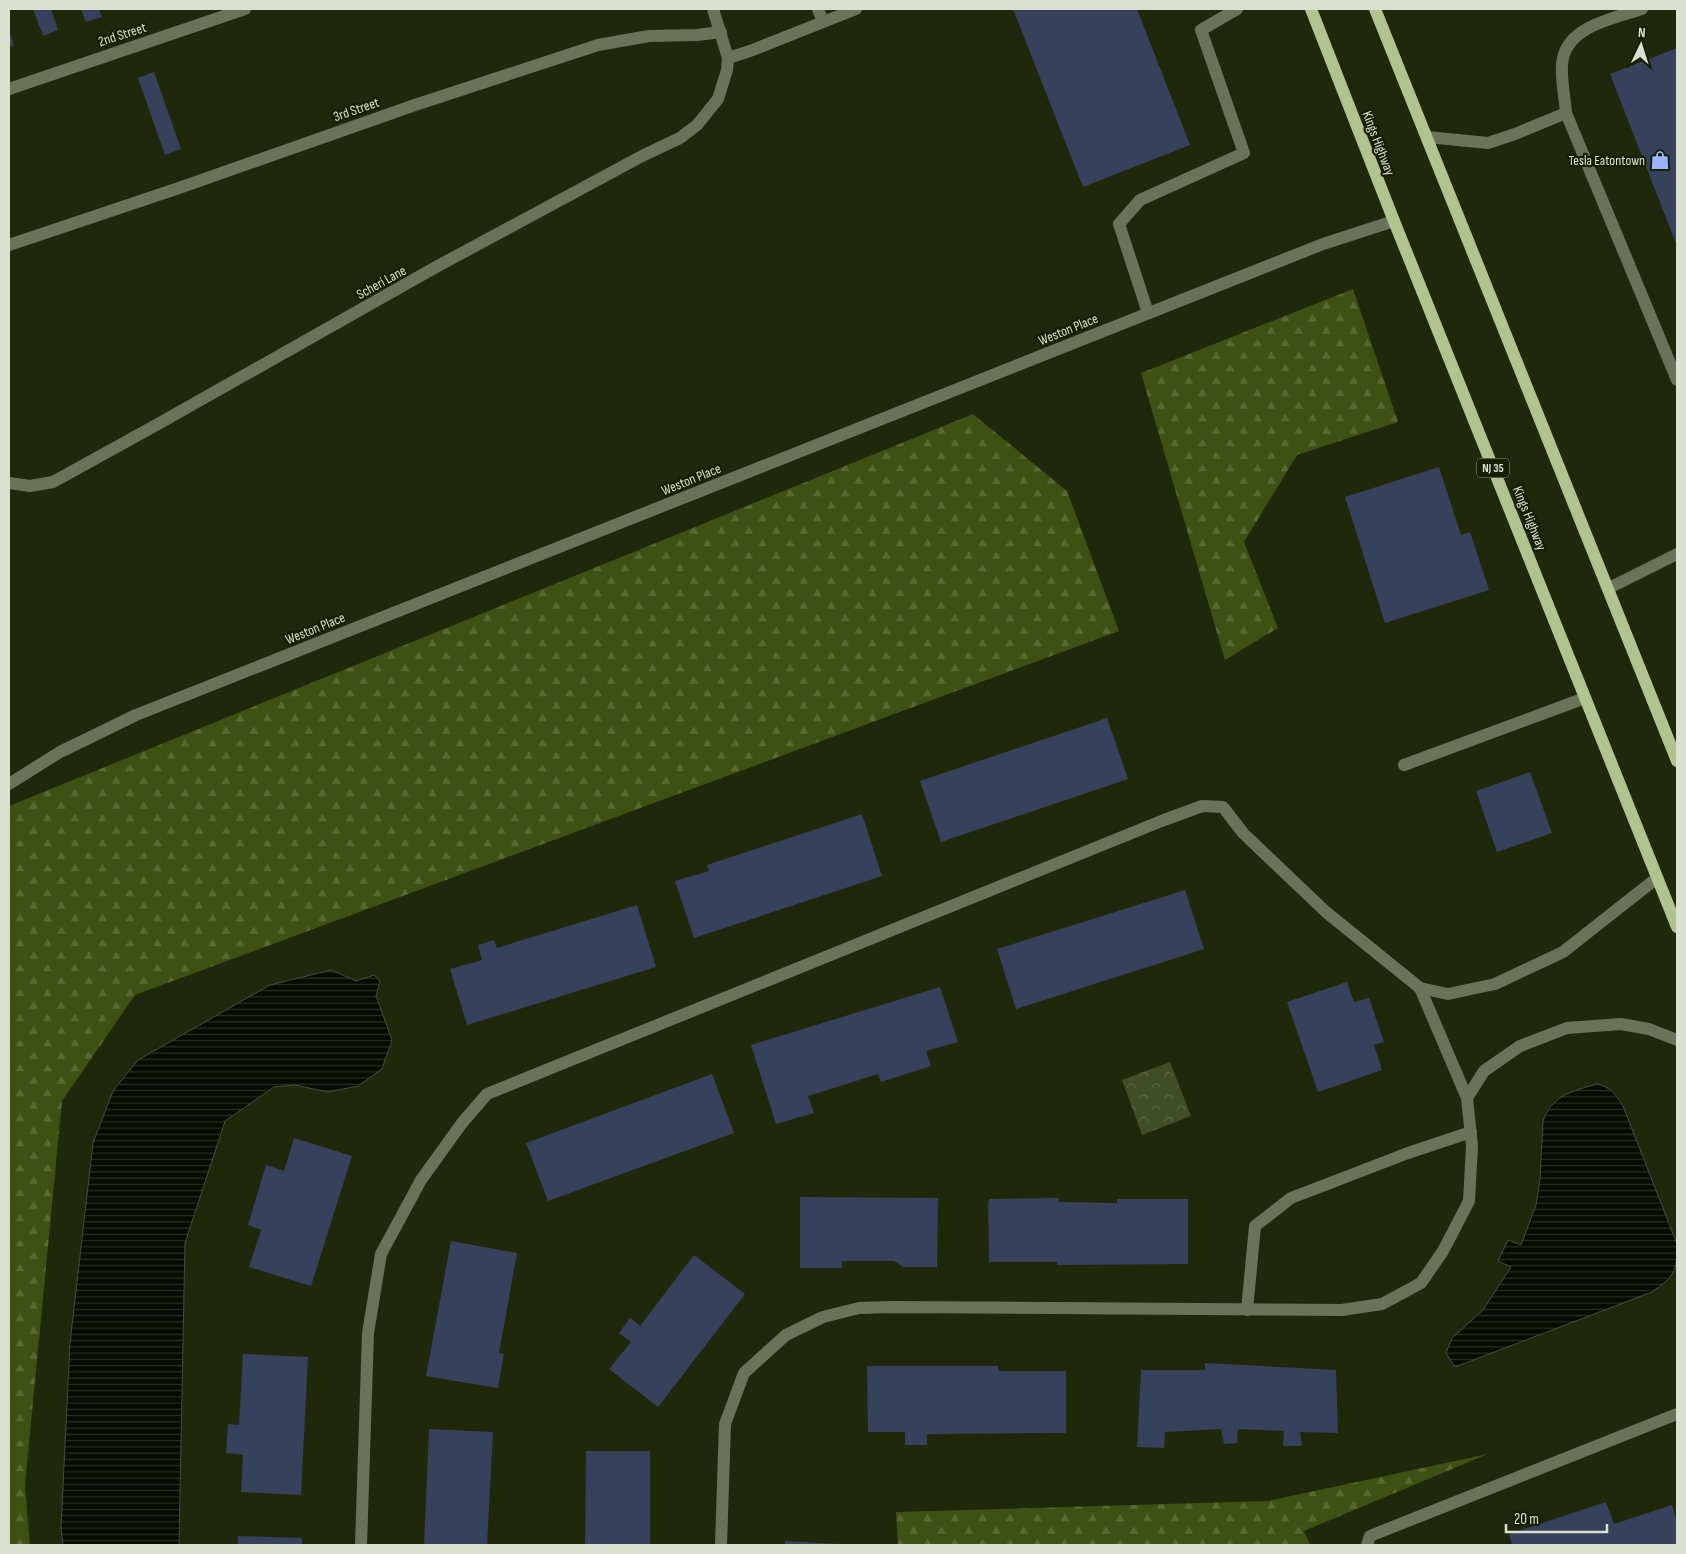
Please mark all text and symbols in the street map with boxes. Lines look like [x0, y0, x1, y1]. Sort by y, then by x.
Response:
street label: 2nd Street [96, 19, 148, 50]
north arrow [1616, 20, 1666, 70]
text: N [1638, 24, 1646, 41]
street label: 3rd Street [331, 94, 381, 125]
street label: Kings Highway [1359, 109, 1399, 178]
shop icon: Tesla Eatontown [1649, 149, 1671, 171]
place label: Tesla Eatontown [1569, 152, 1645, 169]
street label: Scheri Lane [353, 262, 409, 303]
street label: Weston Place [1036, 310, 1100, 349]
road number: NJ 35 [1477, 458, 1509, 478]
street label: Weston Place [659, 460, 723, 499]
street label: Kings Highway [1509, 484, 1550, 553]
street label: Weston Place [283, 609, 347, 648]
scale bar [1506, 1502, 1607, 1534]
text: 20 m [1514, 1510, 1539, 1529]

